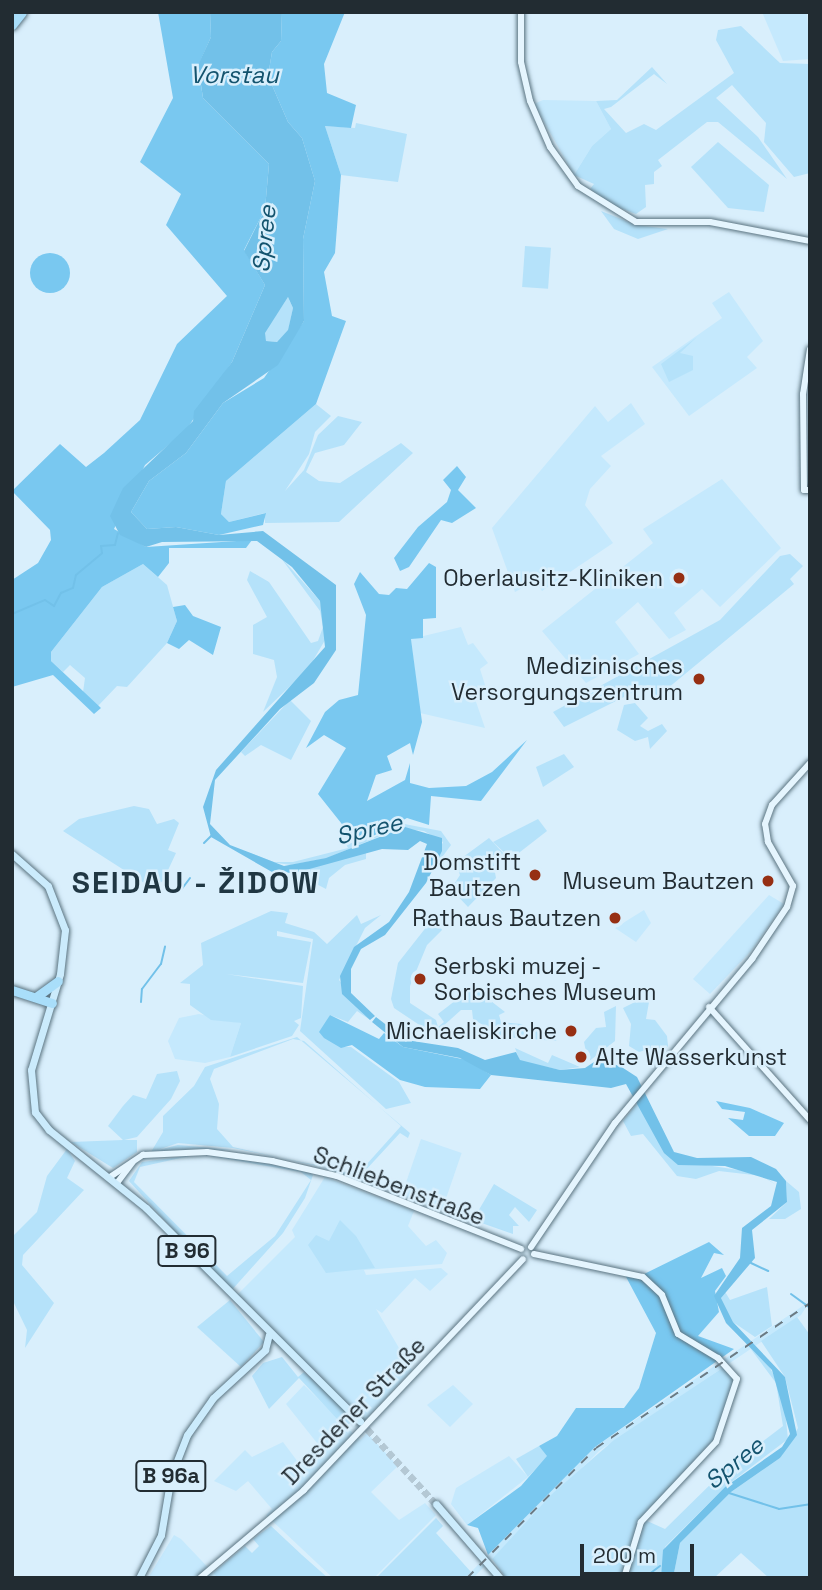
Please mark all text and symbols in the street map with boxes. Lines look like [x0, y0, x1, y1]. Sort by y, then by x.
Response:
water label: Vorstau [189, 61, 279, 89]
water label: Spree [246, 204, 282, 274]
place label: Oberlausitz-Kliniken [443, 564, 663, 592]
marker: Oberlausitz-Kliniken [669, 568, 689, 588]
place label: Medizinisches Versorgungszentrum [451, 652, 683, 706]
marker: Medizinisches Versorgungszentrum [689, 669, 709, 689]
water label: Spree [333, 807, 405, 851]
place label: Domstift Bautzen [423, 848, 521, 902]
district label: SEIDAU - ŽIDOW [73, 865, 319, 901]
marker: Domstift Bautzen [527, 867, 543, 883]
place label: Museum Bautzen [562, 867, 754, 895]
marker: Museum Bautzen [760, 873, 776, 889]
place label: Rathaus Bautzen [412, 904, 601, 932]
marker: Rathaus Bautzen [607, 910, 623, 926]
place label: Serbski muzej - Sorbisches Museum [434, 952, 657, 1006]
marker: Serbski muzej - Sorbisches Museum [412, 971, 428, 987]
place label: Michaeliskirche [386, 1017, 557, 1045]
marker: Michaeliskirche [563, 1023, 579, 1039]
place label: Alte Wasserkunst [595, 1043, 787, 1071]
marker: Alte Wasserkunst [573, 1049, 589, 1065]
street label: Schliebenstraße [309, 1141, 489, 1231]
road number: B 96 [157, 1234, 217, 1268]
street label: Dresdener Straße [277, 1332, 431, 1490]
water label: Spree [699, 1431, 769, 1495]
road number: B 96a [134, 1458, 208, 1494]
scale bar [584, 1530, 698, 1574]
text: 200 m [593, 1542, 656, 1569]

